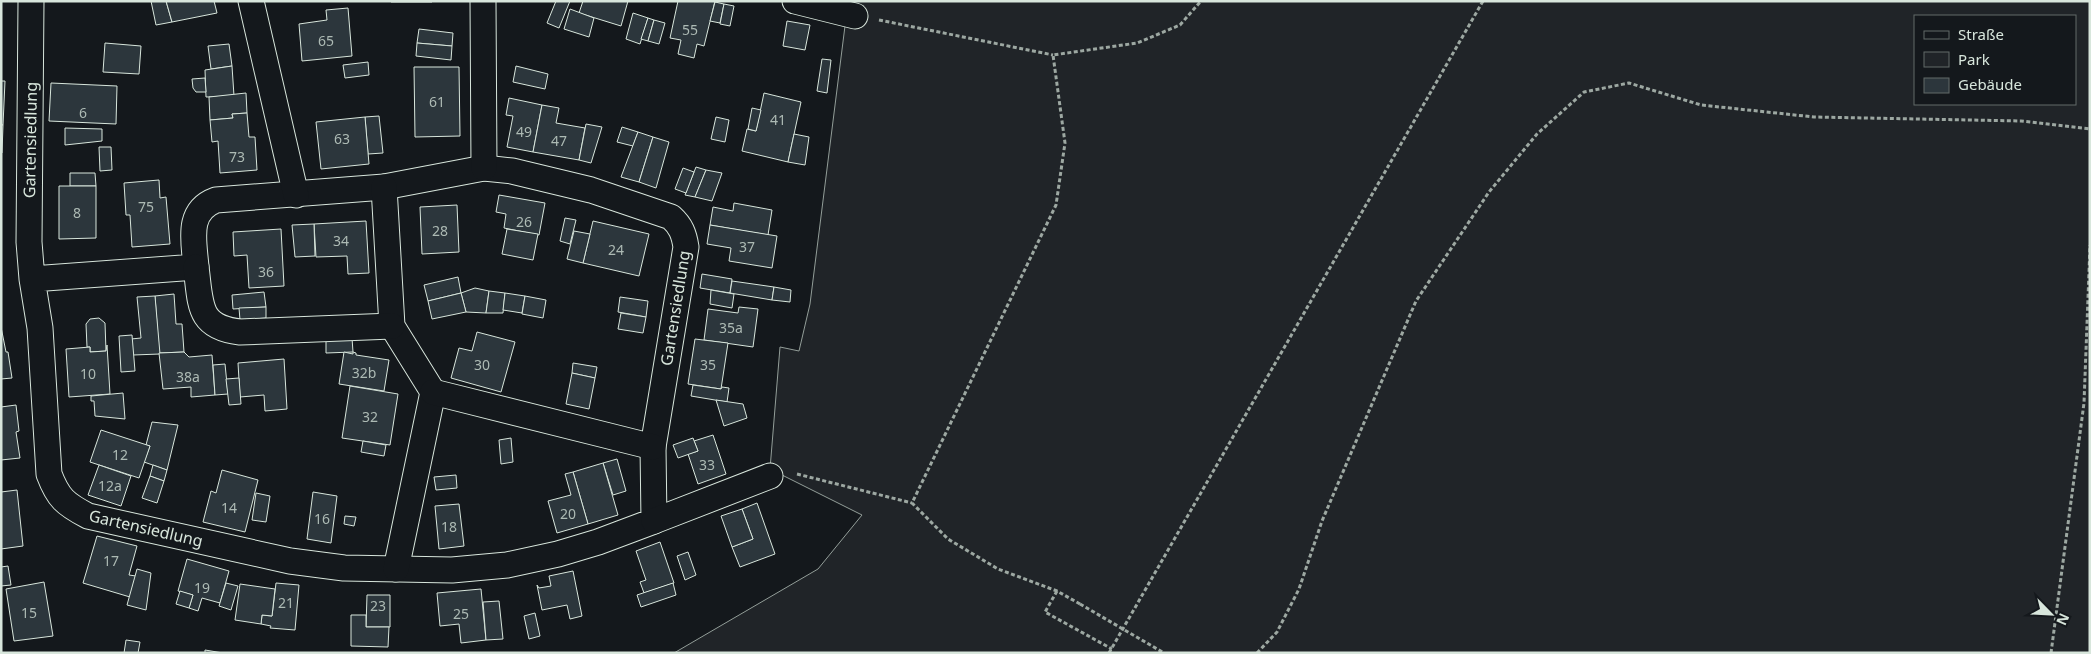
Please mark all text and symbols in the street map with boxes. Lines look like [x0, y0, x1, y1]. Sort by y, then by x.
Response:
legend [1914, 15, 2076, 105]
house number: 55 [682, 20, 698, 39]
text: Straße [1958, 24, 2004, 44]
house number: 65 [318, 31, 334, 50]
text: Park [1958, 49, 1990, 69]
text: Gebäude [1958, 74, 2022, 94]
street label: Gartensiedlung [18, 82, 42, 198]
house number: 61 [429, 92, 445, 111]
house number: 6 [79, 103, 87, 122]
house number: 41 [770, 110, 786, 129]
house number: 49 [516, 122, 532, 141]
house number: 63 [334, 129, 350, 148]
house number: 47 [551, 131, 567, 150]
house number: 73 [229, 147, 245, 166]
house number: 75 [138, 197, 154, 216]
house number: 8 [73, 203, 81, 222]
house number: 26 [516, 212, 532, 231]
house number: 28 [432, 221, 448, 240]
house number: 34 [333, 231, 349, 250]
house number: 37 [739, 237, 755, 256]
house number: 24 [608, 240, 624, 259]
street label: Gartensiedlung [655, 249, 695, 367]
house number: 36 [258, 262, 274, 281]
house number: 35a [719, 318, 743, 337]
house number: 30 [474, 355, 490, 374]
house number: 35 [700, 355, 716, 374]
house number: 32b [352, 363, 376, 382]
house number: 10 [80, 364, 96, 383]
house number: 38a [176, 367, 200, 386]
house number: 32 [362, 407, 378, 426]
house number: 12 [112, 445, 128, 464]
house number: 33 [699, 455, 715, 474]
house number: 12a [98, 476, 122, 495]
house number: 14 [221, 498, 237, 517]
street label: Gartensiedlung [87, 504, 205, 552]
house number: 20 [560, 504, 576, 523]
house number: 16 [314, 509, 330, 528]
house number: 18 [441, 517, 457, 536]
house number: 17 [103, 551, 119, 570]
house number: 19 [194, 578, 210, 597]
north arrow [2026, 589, 2076, 639]
house number: 21 [278, 593, 294, 612]
house number: 23 [370, 596, 386, 615]
house number: 15 [21, 603, 37, 622]
house number: 25 [453, 604, 469, 623]
text: N [2052, 610, 2074, 629]

